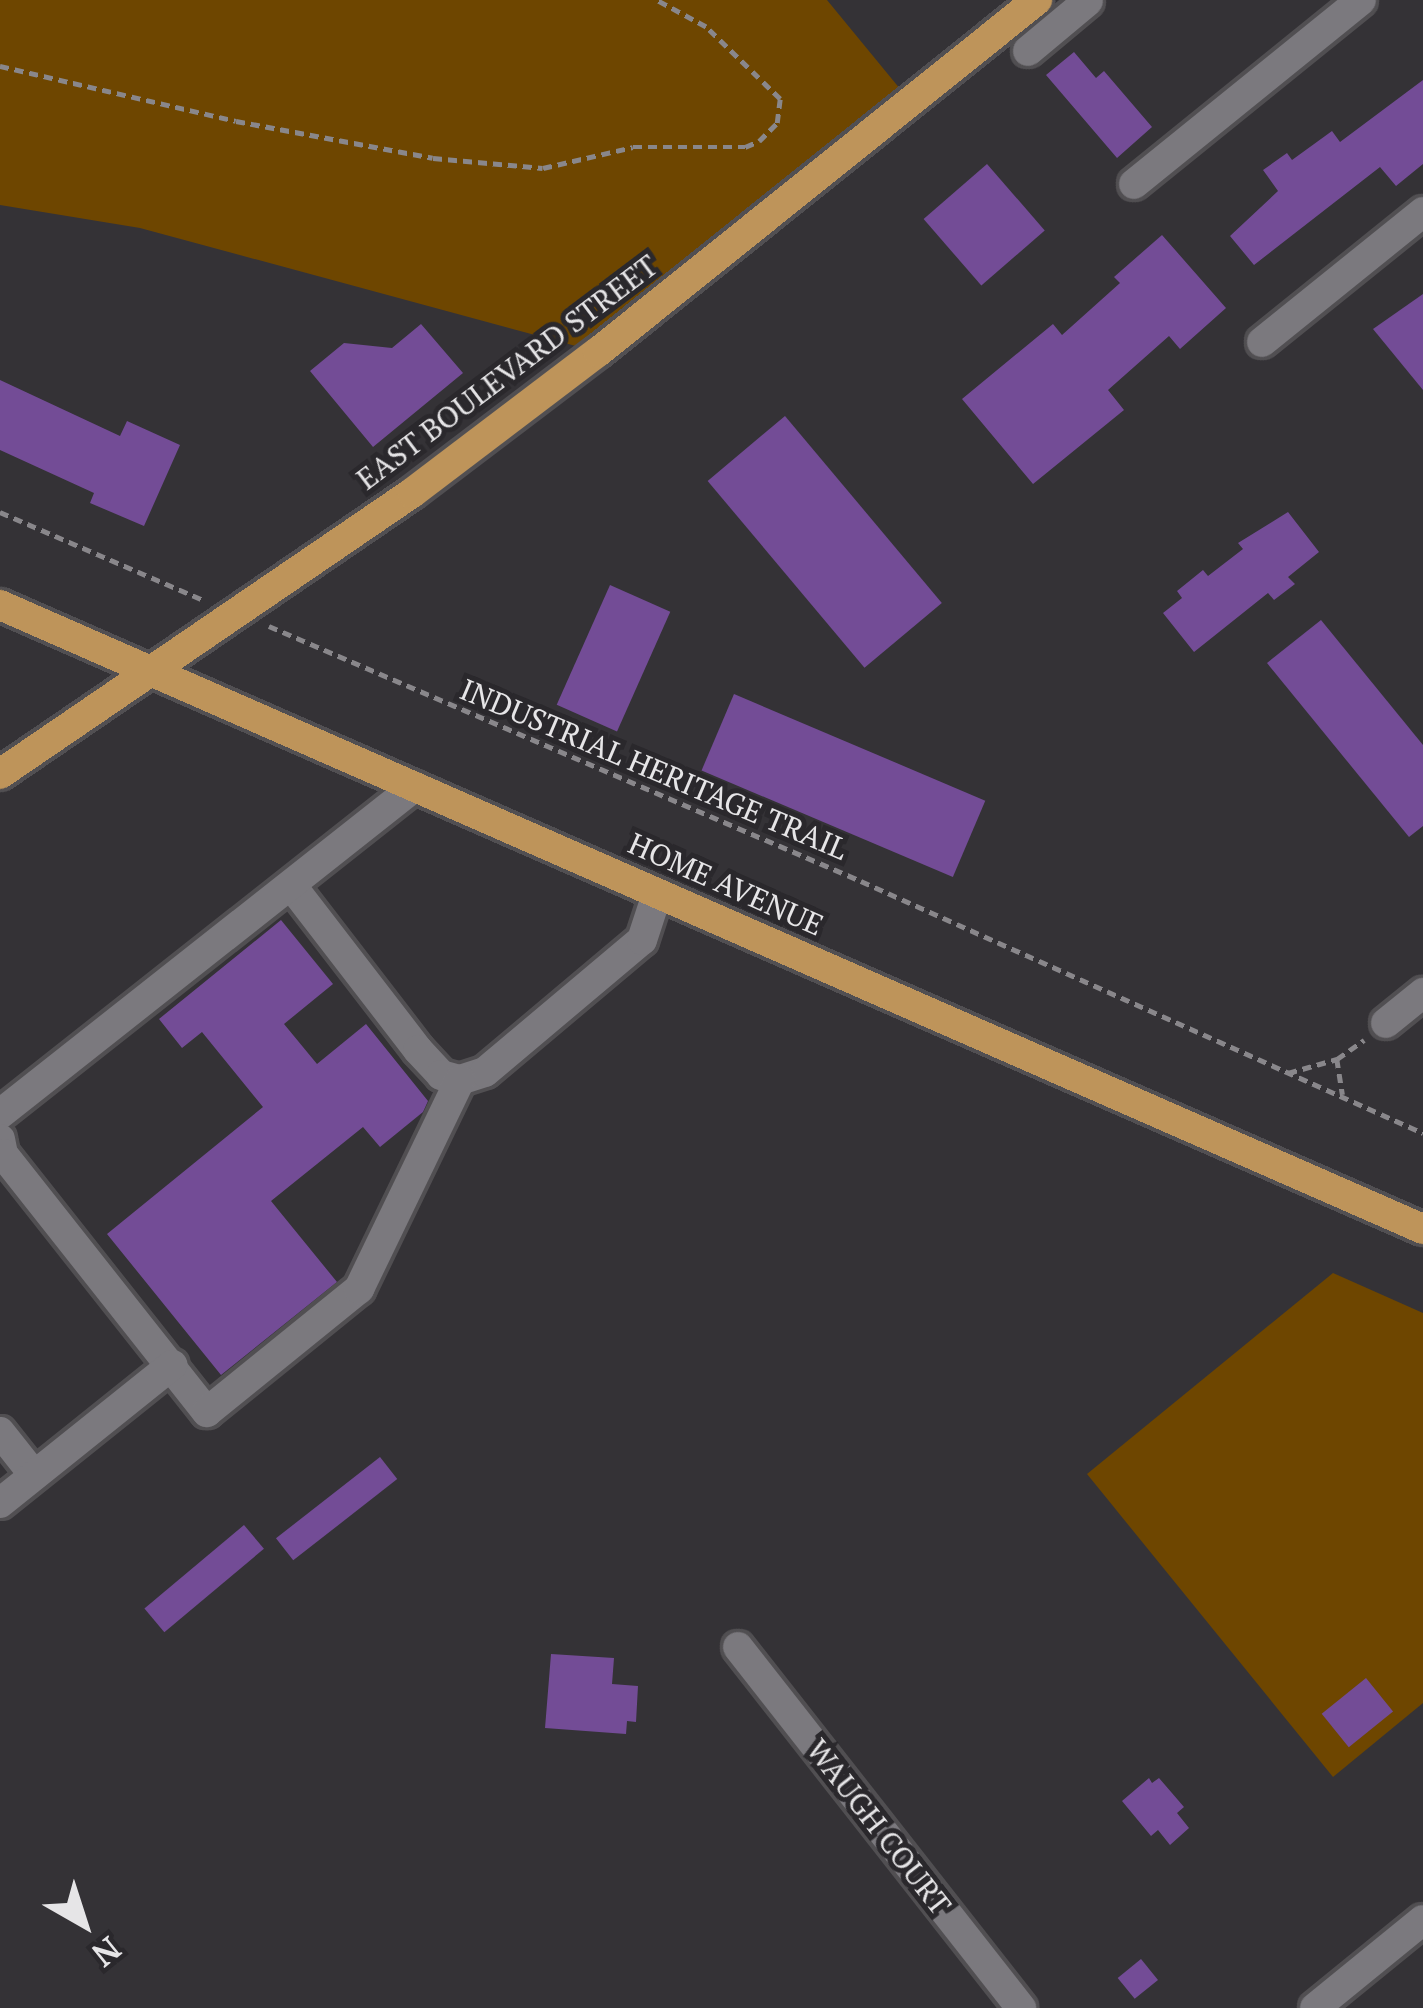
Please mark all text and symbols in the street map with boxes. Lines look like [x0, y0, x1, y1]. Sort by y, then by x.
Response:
street label: EAST BOULEVARD STREET [349, 247, 665, 497]
street label: INDUSTRIAL HERITAGE TRAIL [455, 671, 853, 867]
street label: HOME AVENUE [623, 825, 829, 943]
street label: WAUGH COURT [799, 1732, 959, 1922]
north arrow [24, 1864, 144, 1984]
text: N [84, 1928, 130, 1977]

